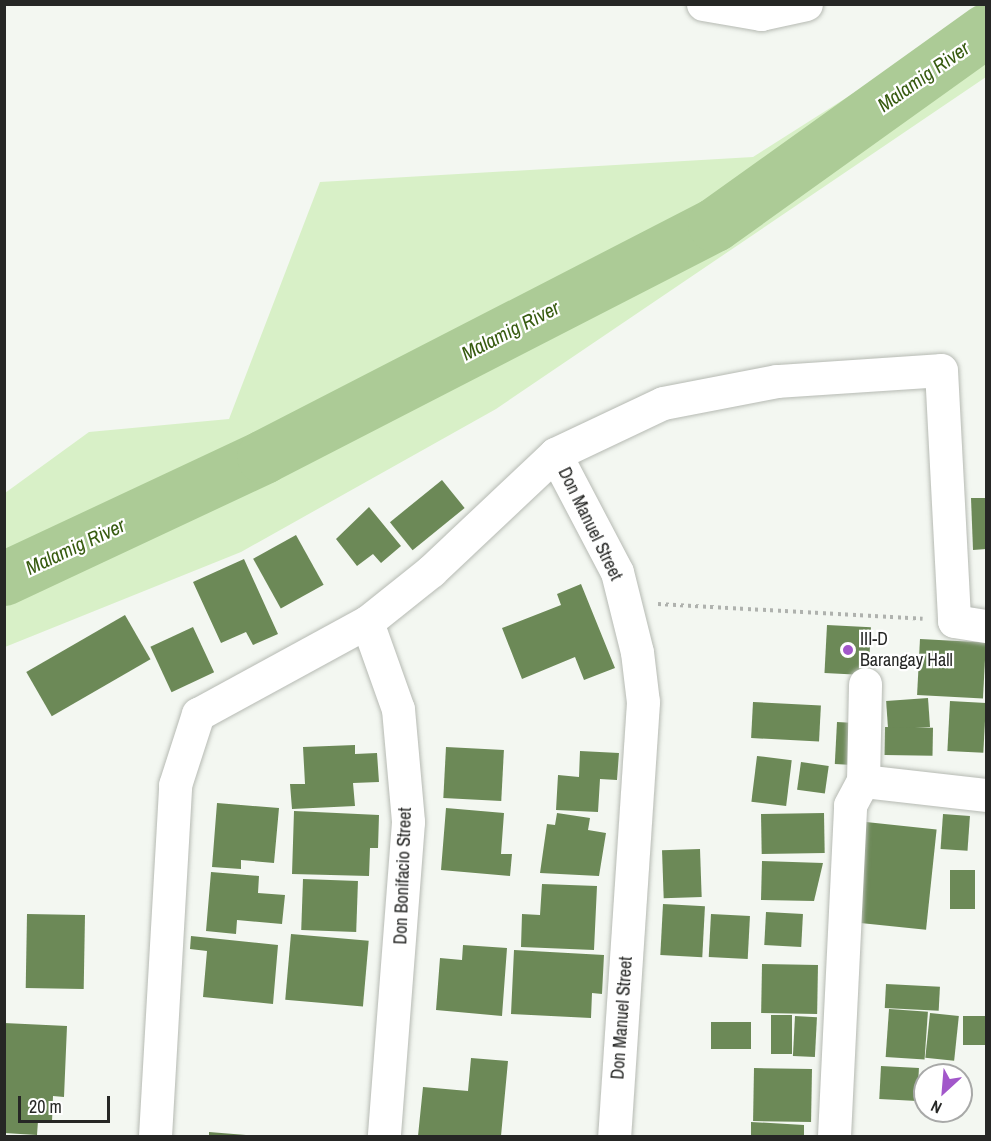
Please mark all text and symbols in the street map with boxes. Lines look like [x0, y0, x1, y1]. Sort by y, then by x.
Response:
water label: Malamig River [872, 36, 974, 116]
water label: Malamig River [457, 295, 563, 365]
street label: Don Manuel Street [553, 464, 627, 584]
water label: Malamig River [22, 513, 128, 579]
place label: III-D Barangay Hall [860, 629, 953, 672]
marker: III-D Barangay Hall [841, 643, 855, 657]
street label: Don Bonifacio Street [390, 807, 416, 945]
street label: Don Manuel Street [607, 956, 637, 1080]
north arrow [913, 1063, 973, 1123]
scale bar [21, 1084, 112, 1122]
text: 20 m [29, 1094, 62, 1119]
text: N [927, 1095, 945, 1119]

